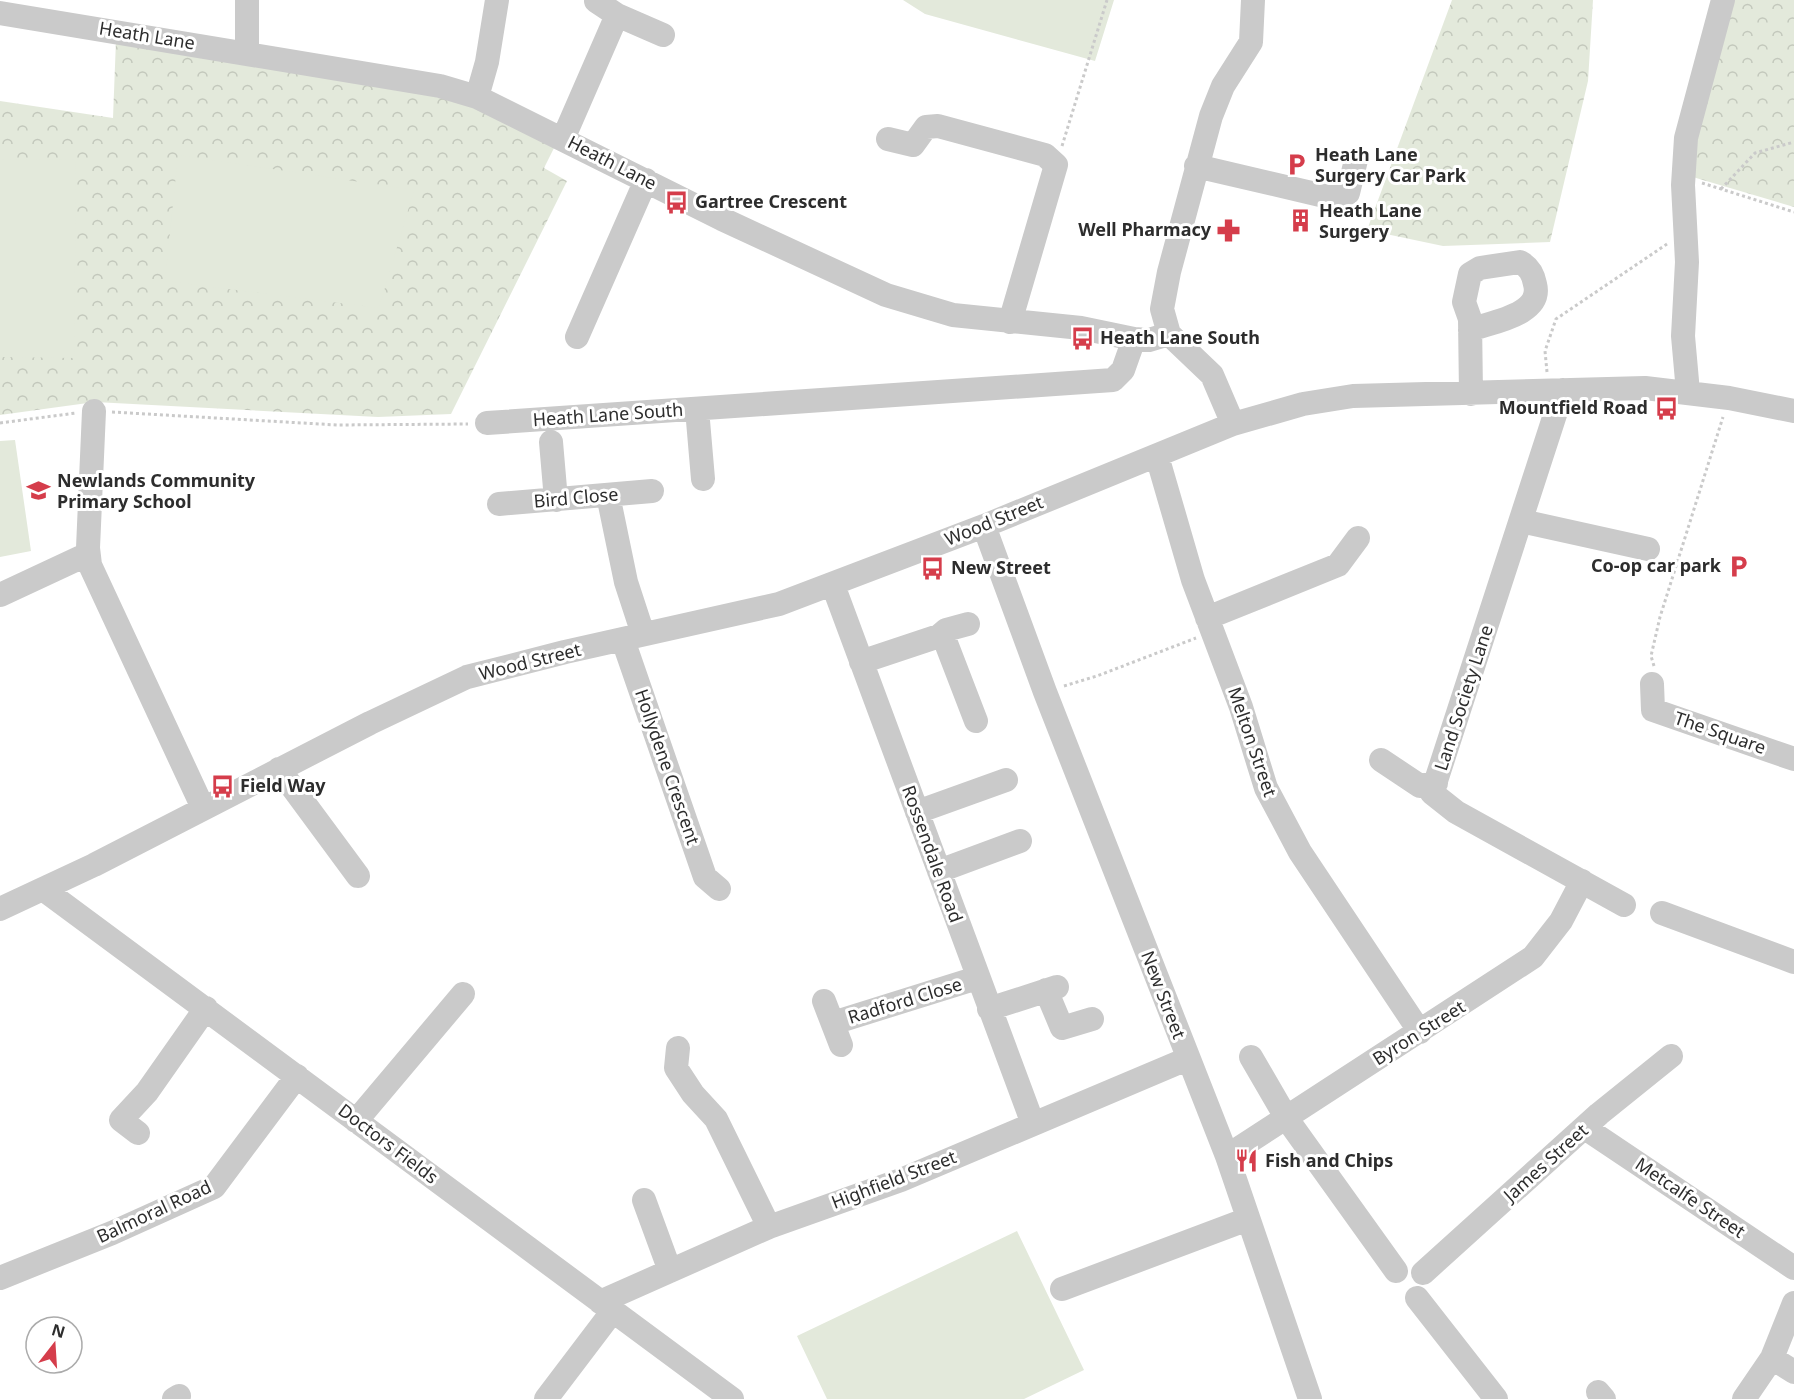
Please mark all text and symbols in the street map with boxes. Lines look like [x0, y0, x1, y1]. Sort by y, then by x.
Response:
street label: Heath Lane [98, 16, 197, 54]
street label: Heath Lane [564, 129, 661, 195]
place label: Heath Lane Surgery Car Park [1315, 142, 1467, 187]
parking icon: Heath Lane Surgery Car Park [1284, 152, 1310, 178]
bus stop icon: Gartree Crescent [664, 189, 690, 215]
place label: Gartree Crescent [695, 189, 847, 213]
place label: Heath Lane Surgery [1319, 198, 1422, 243]
building icon: Heath Lane Surgery [1288, 208, 1314, 234]
place label: Well Pharmacy [1078, 217, 1212, 241]
pharmacy icon: Well Pharmacy [1216, 217, 1242, 243]
bus stop icon: Heath Lane South [1069, 325, 1095, 351]
place label: Heath Lane South [1100, 325, 1260, 349]
place label: Mountfield Road [1499, 395, 1648, 419]
bus stop icon: Mountfield Road [1653, 395, 1679, 421]
street label: Heath Lane South [532, 397, 684, 431]
place label: Newlands Community Primary School [57, 468, 256, 513]
school or university icon: Newlands Community Primary School [26, 478, 52, 504]
street label: Bird Close [533, 481, 619, 513]
street label: Wood Street [941, 489, 1047, 551]
place label: Co-op car park [1591, 553, 1722, 577]
parking icon: Co-op car park [1726, 553, 1752, 579]
bus stop icon: New Street [920, 555, 946, 581]
place label: New Street [951, 555, 1051, 579]
street label: Land Society Lane [1428, 622, 1498, 774]
street label: Wood Street [476, 637, 584, 685]
street label: Melton Street [1223, 684, 1283, 800]
street label: Hollydene Crescent [630, 685, 706, 848]
street label: The Square [1671, 705, 1769, 759]
bus stop icon: Field Way [209, 773, 235, 799]
place label: Field Way [240, 773, 326, 797]
street label: Rossendale Road [897, 782, 969, 926]
street label: New Street [1136, 947, 1192, 1043]
street label: Radford Close [845, 971, 965, 1029]
street label: Byron Street [1368, 994, 1470, 1070]
street label: Doctors Fields [334, 1098, 443, 1189]
street label: James Street [1497, 1118, 1593, 1208]
street label: Highfield Street [828, 1144, 960, 1214]
restaurant icon: Fish and Chips [1234, 1148, 1260, 1174]
place label: Fish and Chips [1265, 1148, 1393, 1172]
street label: Metcalfe Street [1631, 1152, 1751, 1243]
street label: Balmoral Road [92, 1174, 215, 1248]
north arrow [24, 1315, 84, 1375]
text: N [49, 1318, 68, 1343]

